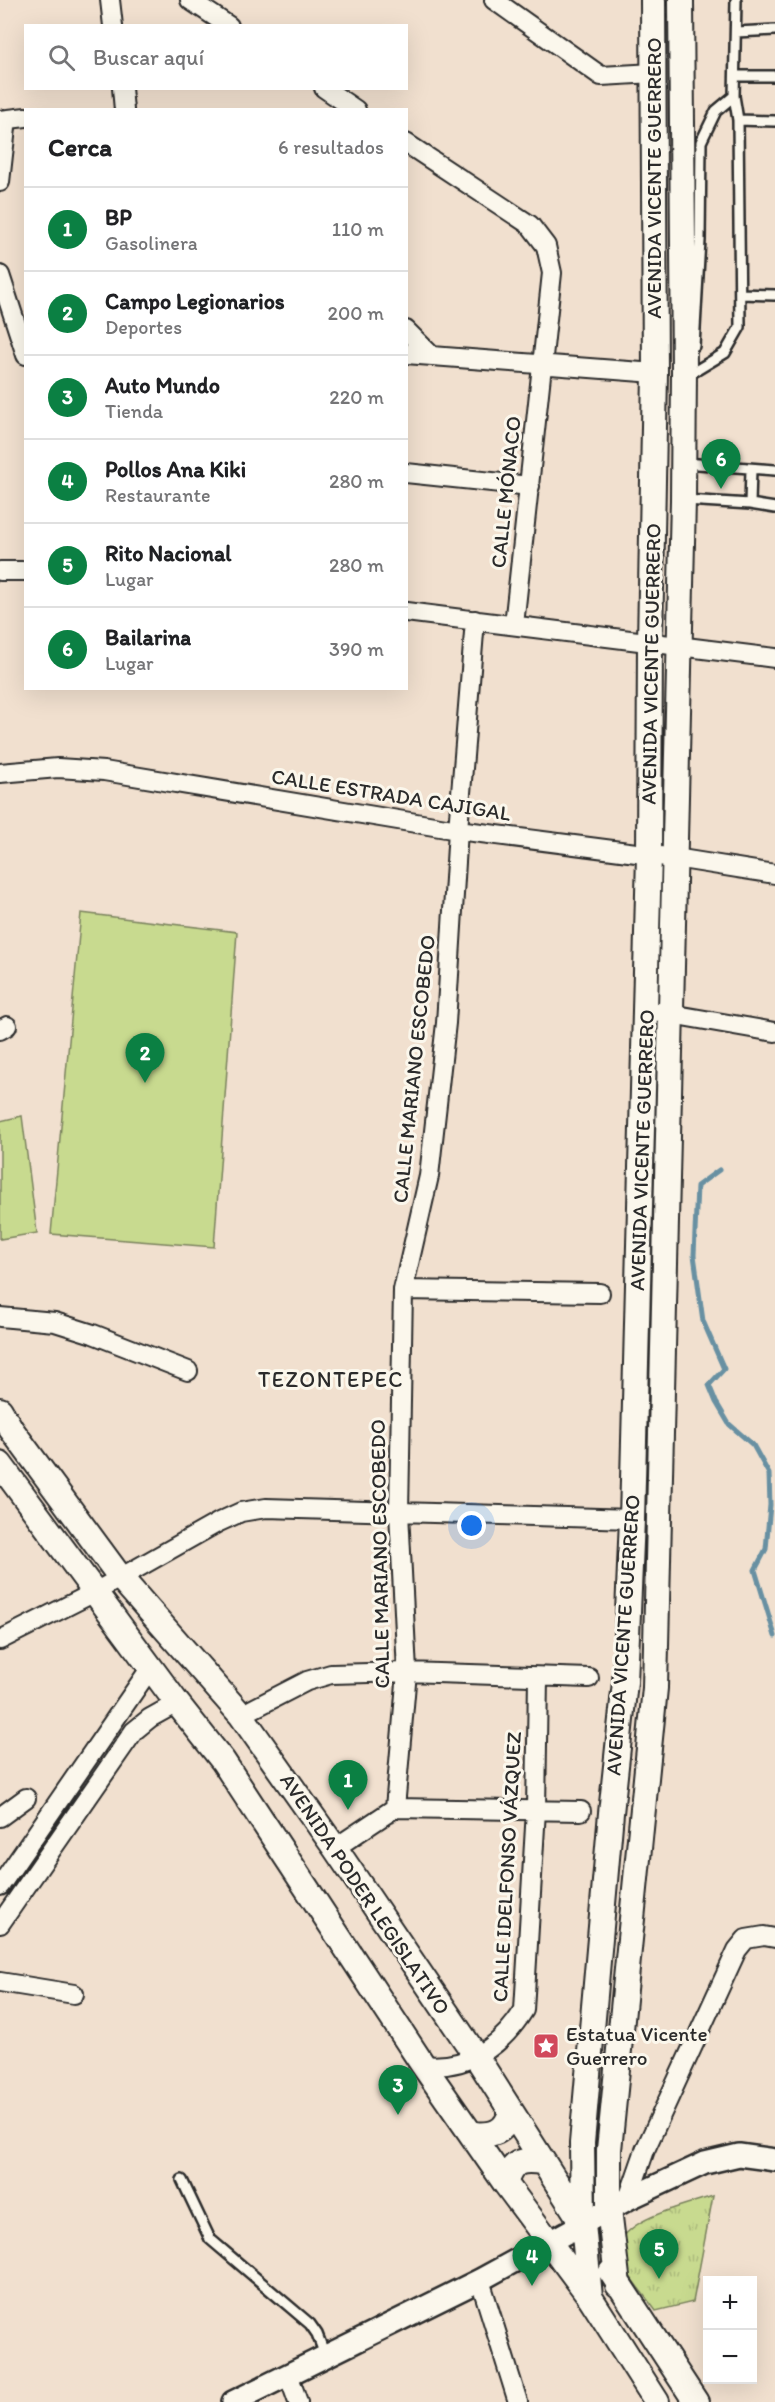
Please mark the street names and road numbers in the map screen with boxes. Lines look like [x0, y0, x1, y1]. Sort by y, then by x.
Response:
street label: AVENIDA VICENTE GUERRERO [641, 37, 666, 319]
street label: CALLE MÓNACO [485, 415, 526, 569]
street label: AVENIDA VICENTE GUERRERO [636, 523, 665, 805]
street label: CALLE ESTRADA CAJIGAL [270, 763, 513, 826]
street label: CALLE MARIANO ESCOBEDO [387, 934, 440, 1204]
street label: AVENIDA VICENTE GUERRERO [624, 1009, 659, 1291]
street label: CALLE MARIANO ESCOBEDO [365, 1419, 394, 1689]
street label: AVENIDA VICENTE GUERRERO [600, 1494, 645, 1776]
street label: CALLE IDELFONSO VÁZQUEZ [487, 1731, 526, 2003]
street label: AVENIDA PODER LEGISLATIVO [275, 1768, 456, 2019]

